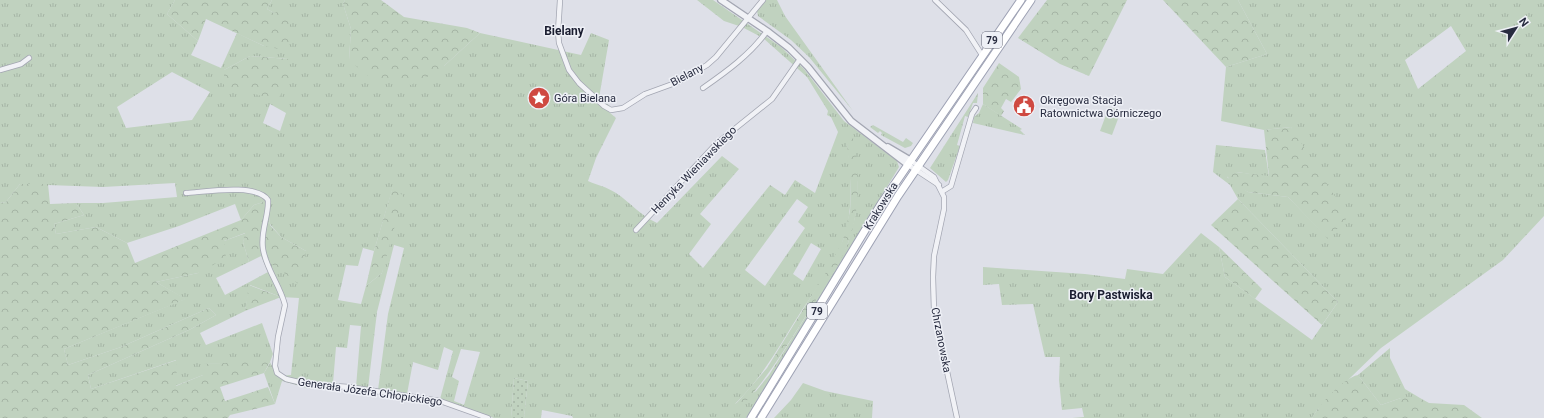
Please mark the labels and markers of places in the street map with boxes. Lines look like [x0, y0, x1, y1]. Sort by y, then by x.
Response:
place icon: Góra Bielana [526, 85, 552, 111]
place label: Góra Bielana [554, 92, 616, 105]
public building icon: Okręgowa Stacja Ratownictwa Górniczego [1011, 93, 1037, 119]
place label: Okręgowa Stacja Ratownictwa Górniczego [1040, 94, 1162, 120]

